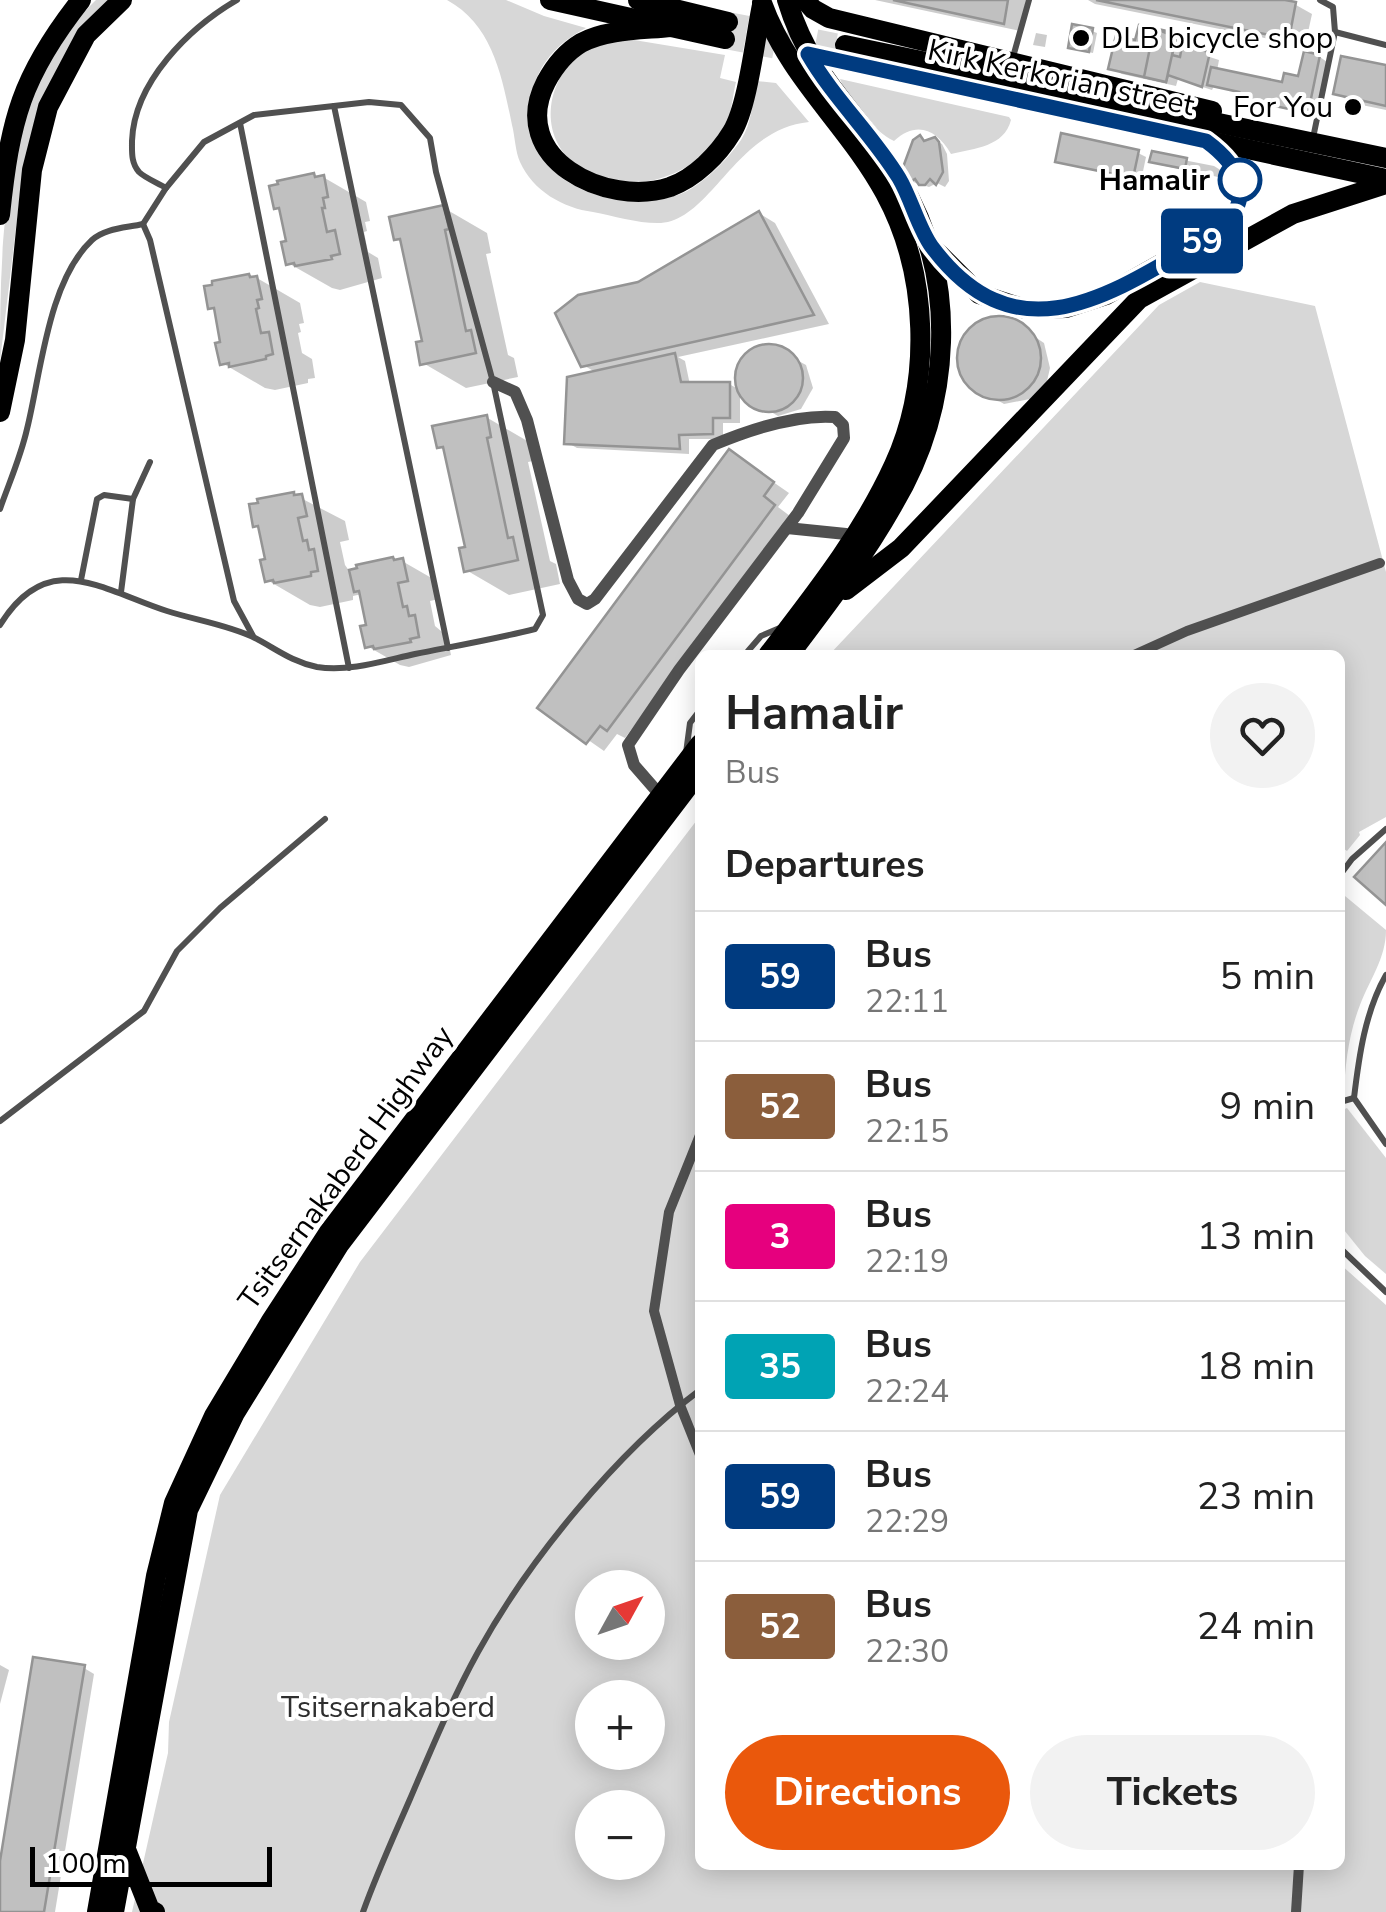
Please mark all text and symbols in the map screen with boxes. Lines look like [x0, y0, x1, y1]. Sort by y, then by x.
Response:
place label: DLB bicycle shop [1101, 18, 1333, 59]
marker: DLB bicycle shop [1070, 27, 1092, 49]
street label: Kirk Kerkorian street [924, 30, 1199, 126]
place label: For You [1233, 87, 1333, 128]
marker: For You [1342, 96, 1364, 118]
marker: Hamalir [1219, 159, 1261, 201]
place label: Hamalir [1099, 160, 1210, 201]
line badge: 59 [1157, 208, 1247, 274]
text: 59 [1181, 218, 1223, 265]
text: Hamalir [725, 680, 903, 746]
button: heart [1210, 683, 1315, 788]
text: Bus [725, 751, 780, 794]
text: Departures [725, 839, 924, 890]
text: Bus [865, 929, 932, 980]
text: 5 min [1220, 951, 1315, 1002]
text: 59 [759, 953, 801, 1000]
text: 22:11 [865, 980, 949, 1023]
street label: Tsitsernakaberd Highway [229, 1017, 463, 1318]
text: Bus [865, 1059, 932, 1110]
text: 9 min [1220, 1081, 1315, 1132]
text: 52 [759, 1083, 801, 1130]
text: 22:15 [865, 1110, 949, 1153]
text: Bus [865, 1189, 932, 1240]
text: 13 min [1197, 1211, 1315, 1262]
text: 3 [769, 1213, 791, 1260]
text: 22:19 [865, 1240, 949, 1283]
text: Bus [865, 1319, 932, 1370]
text: 18 min [1197, 1341, 1315, 1392]
text: 35 [759, 1343, 801, 1390]
text: 22:24 [865, 1370, 949, 1413]
text: Bus [865, 1449, 932, 1500]
text: 23 min [1197, 1471, 1315, 1522]
text: 59 [759, 1473, 801, 1520]
text: 22:29 [865, 1500, 949, 1543]
north arrow [575, 1570, 665, 1660]
map controls [575, 1570, 665, 1880]
text: Bus [865, 1579, 932, 1630]
text: 24 min [1197, 1601, 1315, 1652]
text: 52 [759, 1603, 801, 1650]
text: 22:30 [865, 1630, 949, 1673]
button: + [575, 1680, 665, 1770]
park label: Tsitsernakaberd [281, 1687, 495, 1728]
button: Directions [725, 1735, 1010, 1850]
button: Tickets [1030, 1735, 1315, 1850]
button: − [575, 1790, 665, 1880]
scale bar [30, 1842, 272, 1886]
text: 100 m [45, 1845, 127, 1883]

